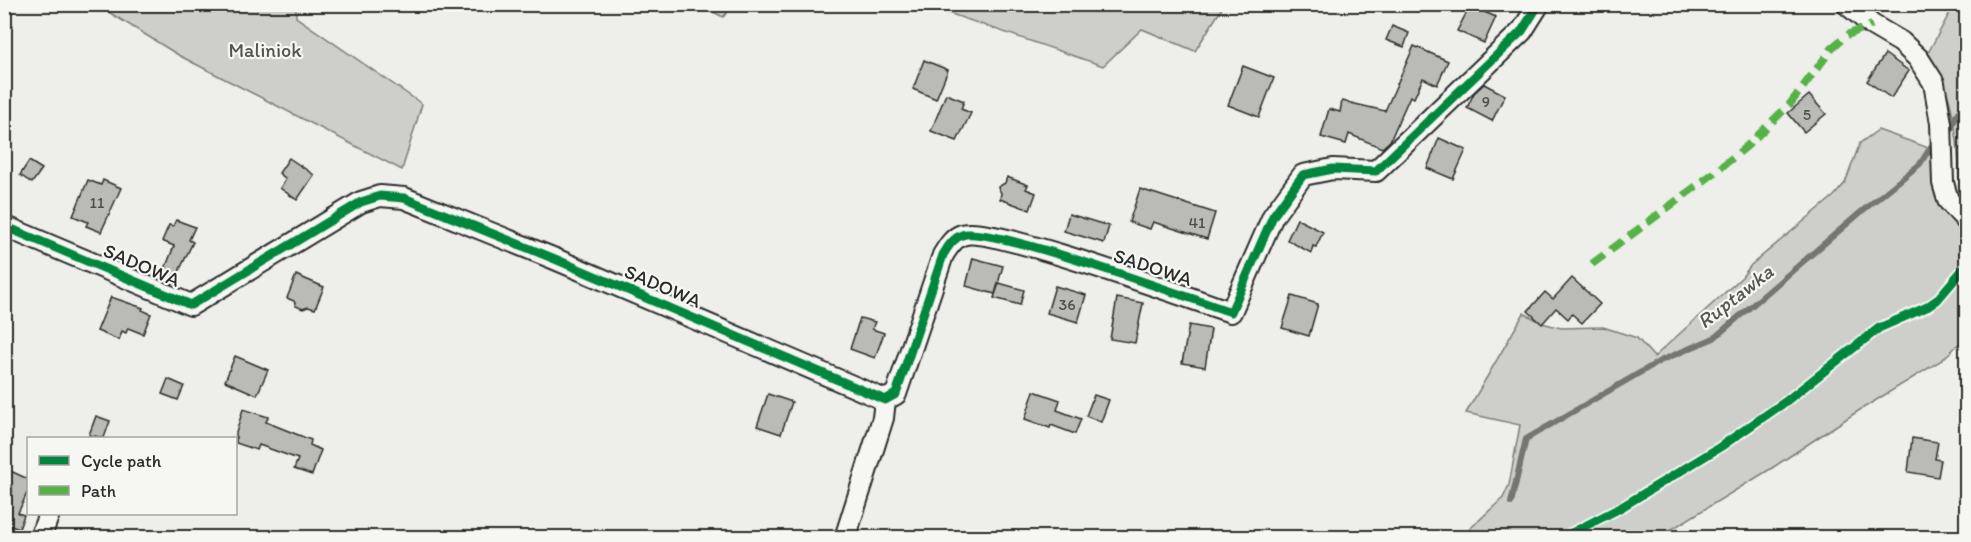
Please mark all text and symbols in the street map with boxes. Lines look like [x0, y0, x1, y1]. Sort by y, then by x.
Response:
park label: Maliniok [228, 38, 302, 62]
house number: 9 [1482, 92, 1490, 111]
house number: 5 [1803, 105, 1811, 124]
house number: 11 [90, 193, 105, 212]
house number: 41 [1188, 213, 1206, 232]
street label: SADOWA [100, 238, 184, 292]
street label: SADOWA [1111, 243, 1195, 291]
water label: Ruptawka [1692, 258, 1778, 333]
street label: SADOWA [621, 259, 705, 313]
house number: 36 [1058, 295, 1076, 314]
legend [27, 437, 237, 515]
text: Cycle path [81, 450, 162, 472]
text: Path [81, 480, 116, 502]

